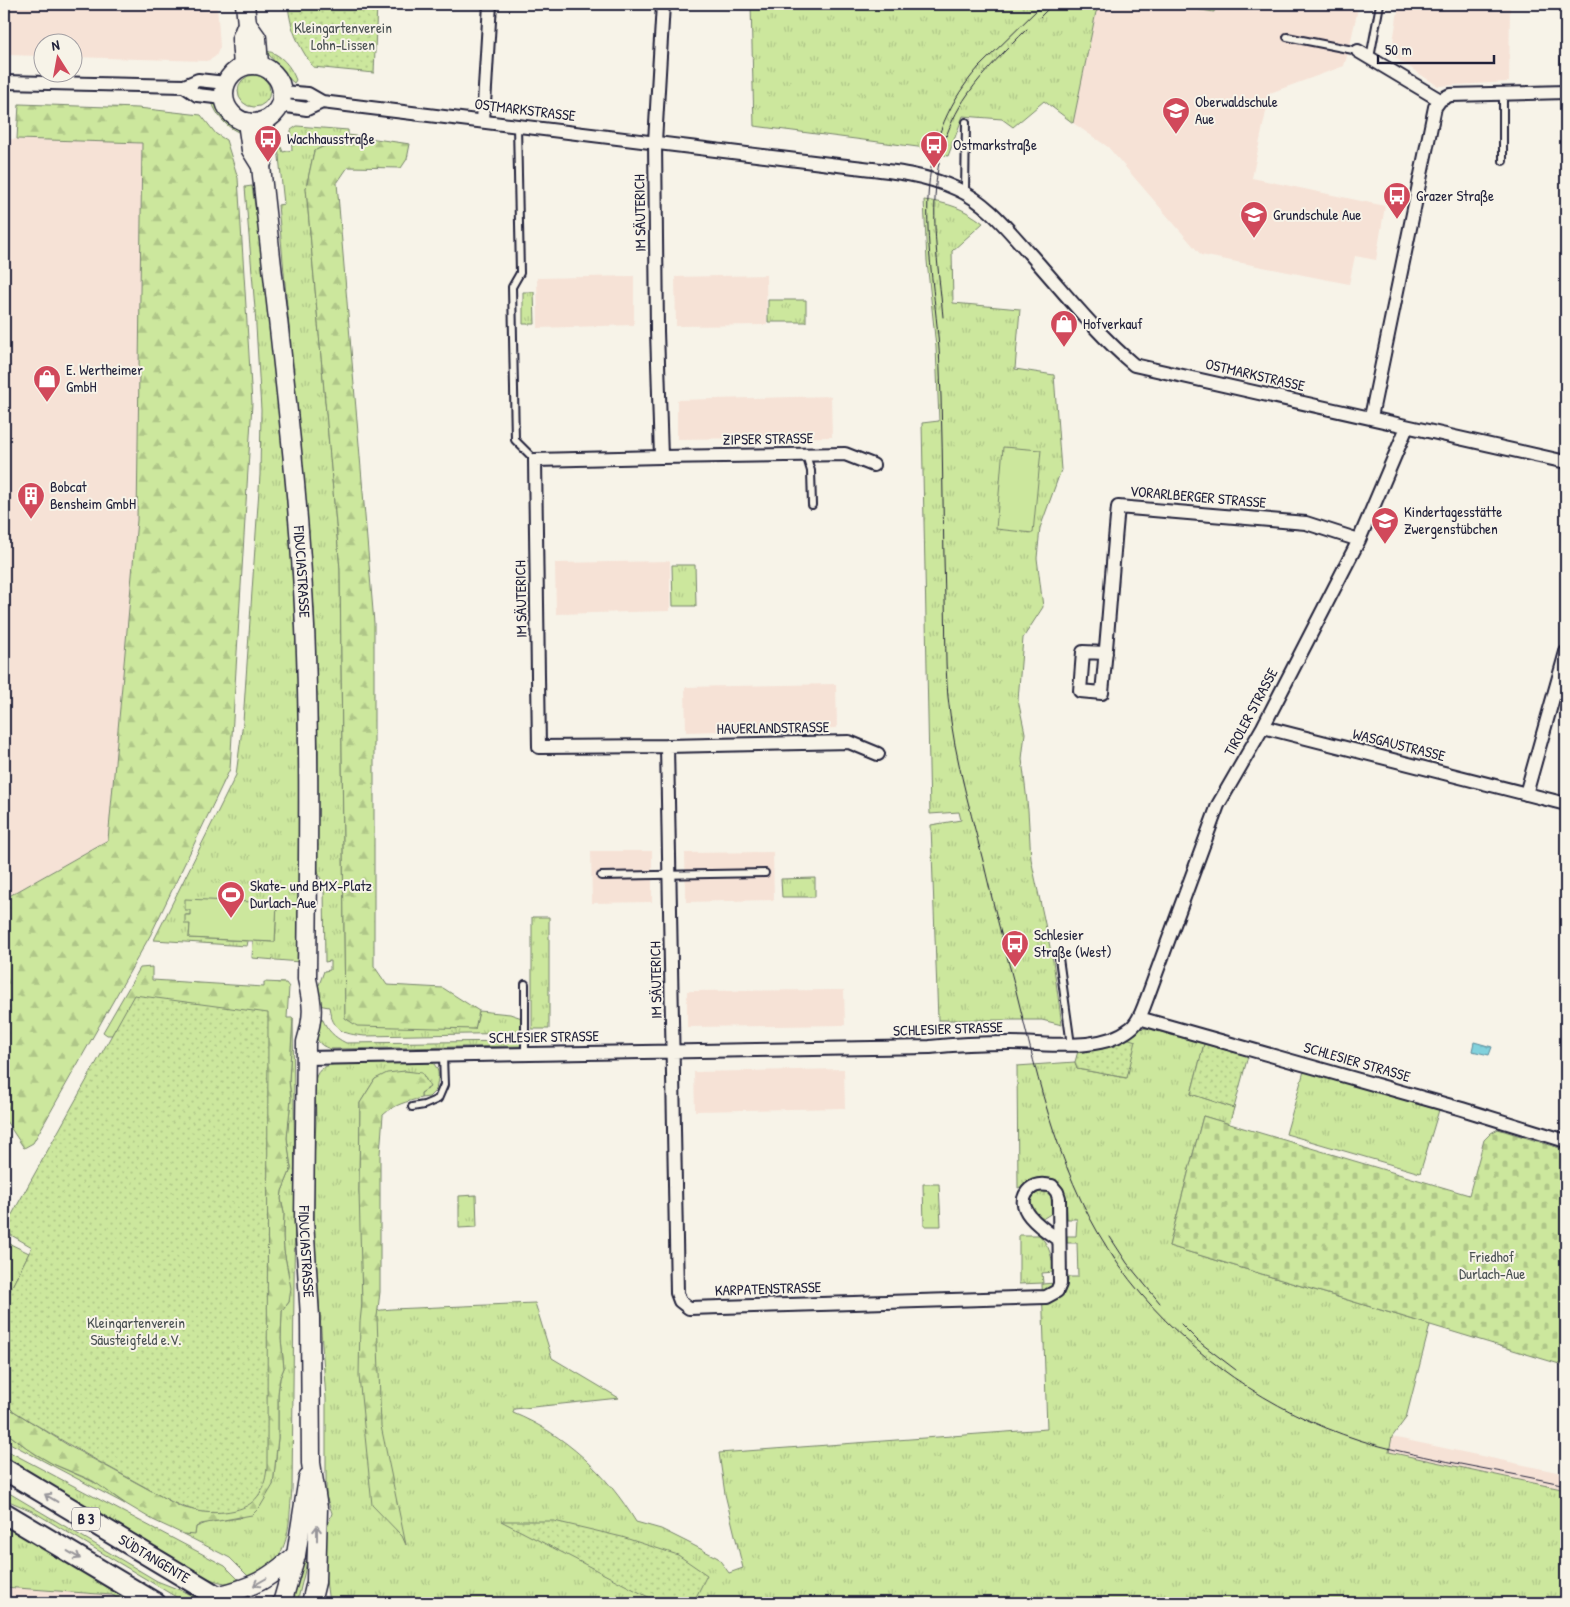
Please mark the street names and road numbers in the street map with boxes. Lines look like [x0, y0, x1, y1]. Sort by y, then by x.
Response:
street label: OSTMARKSTRASSE [473, 93, 577, 126]
street label: IM SÄUTERICH [628, 174, 651, 252]
street label: OSTMARKSTRASSE [1203, 353, 1307, 396]
street label: ZIPSER STRASSE [723, 427, 814, 450]
street label: VORARLBERGER STRASSE [1129, 480, 1267, 513]
street label: FIDUCIASTRASSE [289, 524, 316, 619]
street label: IM SÄUTERICH [509, 560, 532, 638]
street label: TIROLER STRASSE [1219, 664, 1283, 759]
street label: HAUERLANDSTRASSE [717, 716, 830, 739]
street label: WASGAUSTRASSE [1351, 723, 1448, 766]
street label: IM SÄUTERICH [644, 941, 667, 1019]
street label: SCHLESIER STRASSE [893, 1016, 1004, 1041]
street label: SCHLESIER STRASSE [489, 1025, 600, 1048]
street label: SCHLESIER STRASSE [1301, 1036, 1413, 1087]
street label: FIDUCIASTRASSE [294, 1205, 320, 1299]
street label: KARPATENSTRASSE [714, 1276, 822, 1301]
road number: B 3 [72, 1508, 100, 1530]
street label: SÜDTANGENTE [115, 1529, 195, 1588]

